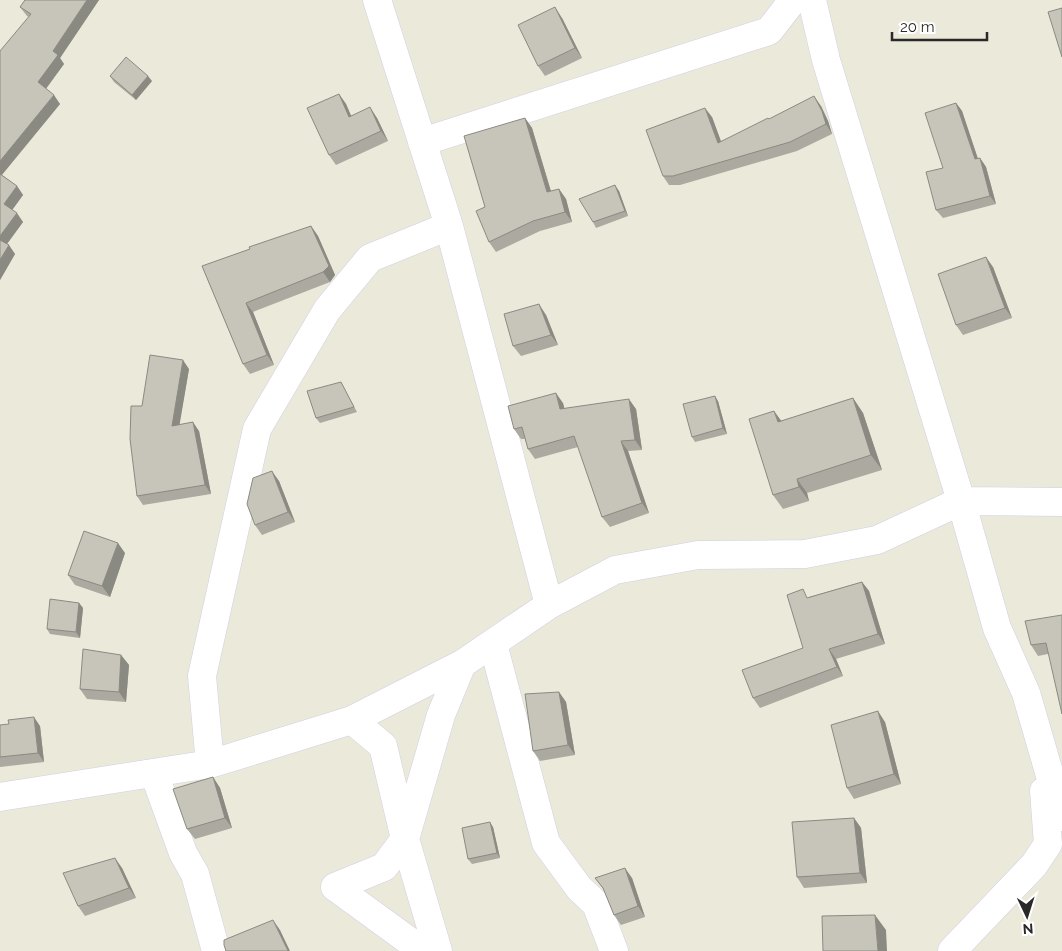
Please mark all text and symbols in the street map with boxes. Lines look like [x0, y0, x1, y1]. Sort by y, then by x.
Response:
scale bar [892, 10, 987, 42]
text: 20 m [900, 18, 935, 36]
north arrow [1002, 891, 1052, 941]
text: N [1022, 921, 1034, 937]

